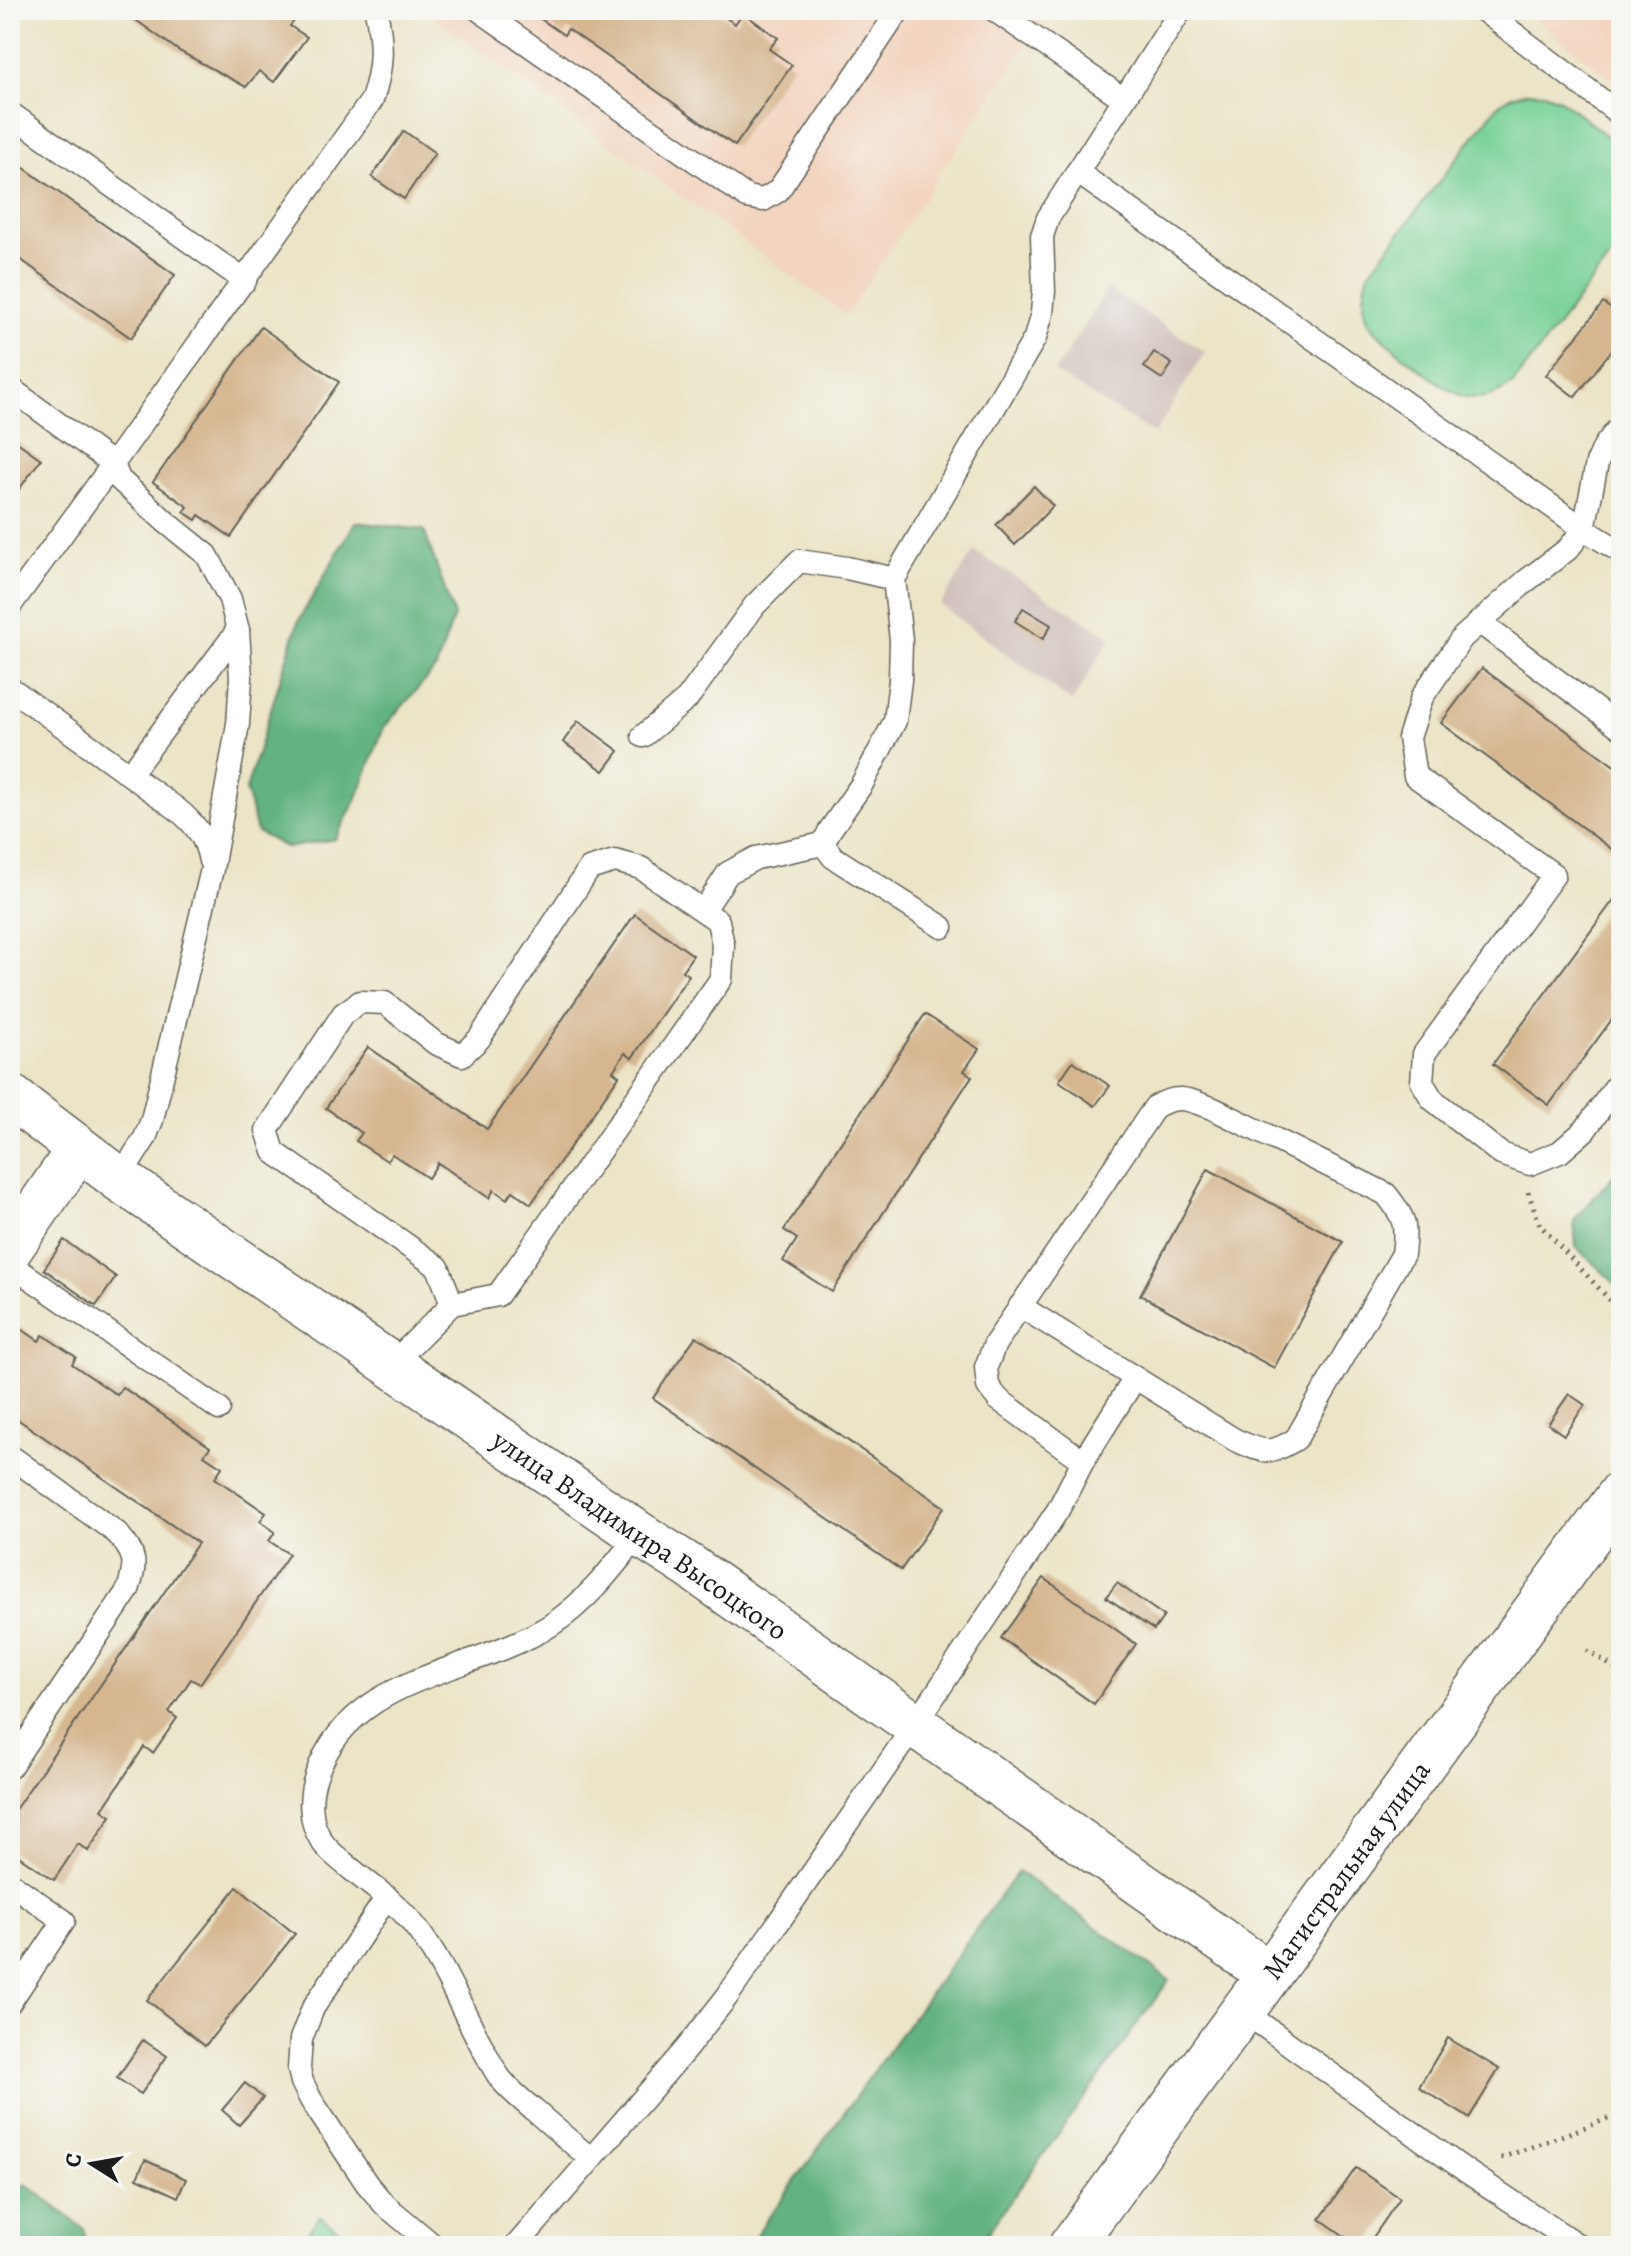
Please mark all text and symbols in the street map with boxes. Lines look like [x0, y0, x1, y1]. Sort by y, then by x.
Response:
street label: улица Владимира Высоцкого [484, 1421, 795, 1650]
street label: Магистральная улица [1254, 1753, 1440, 1988]
north arrow [52, 2124, 132, 2204]
text: С [57, 2151, 89, 2170]

